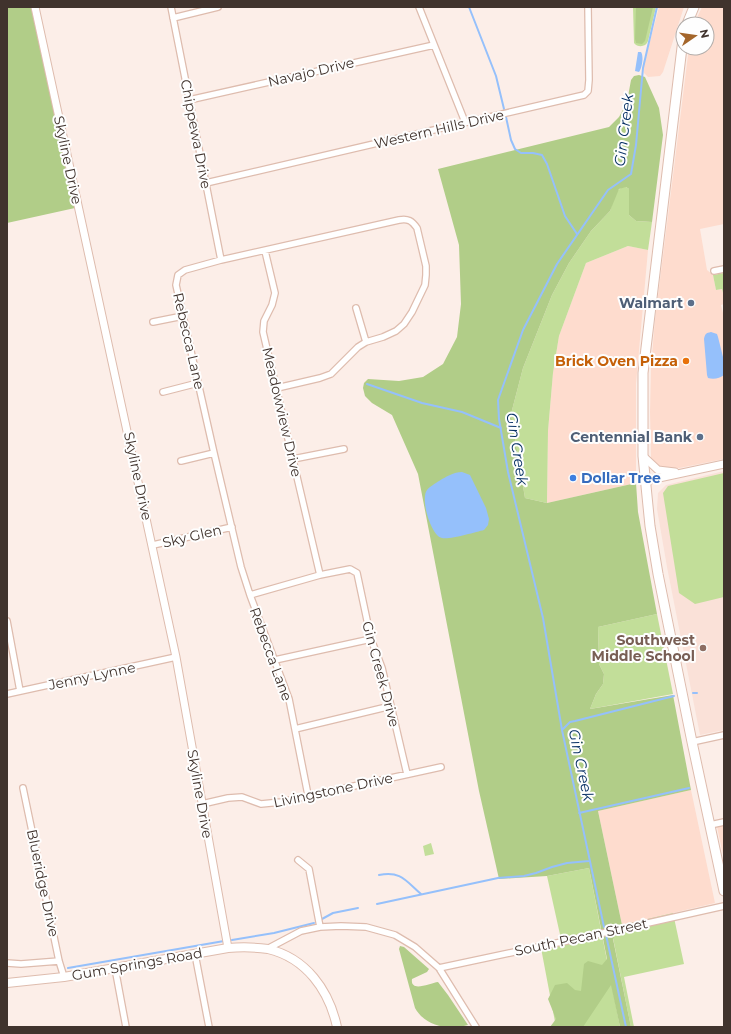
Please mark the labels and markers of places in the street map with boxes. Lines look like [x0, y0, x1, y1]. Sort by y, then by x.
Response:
place label: Walmart [619, 294, 683, 312]
marker: Walmart [686, 298, 696, 308]
place label: Brick Oven Pizza [555, 352, 678, 370]
marker: Brick Oven Pizza [681, 356, 691, 366]
place label: Centennial Bank [570, 428, 693, 446]
marker: Centennial Bank [695, 432, 705, 442]
place label: Dollar Tree [581, 469, 661, 487]
marker: Dollar Tree [568, 473, 578, 483]
place label: Southwest Middle School [592, 631, 695, 665]
marker: Southwest Middle School [698, 643, 708, 653]

